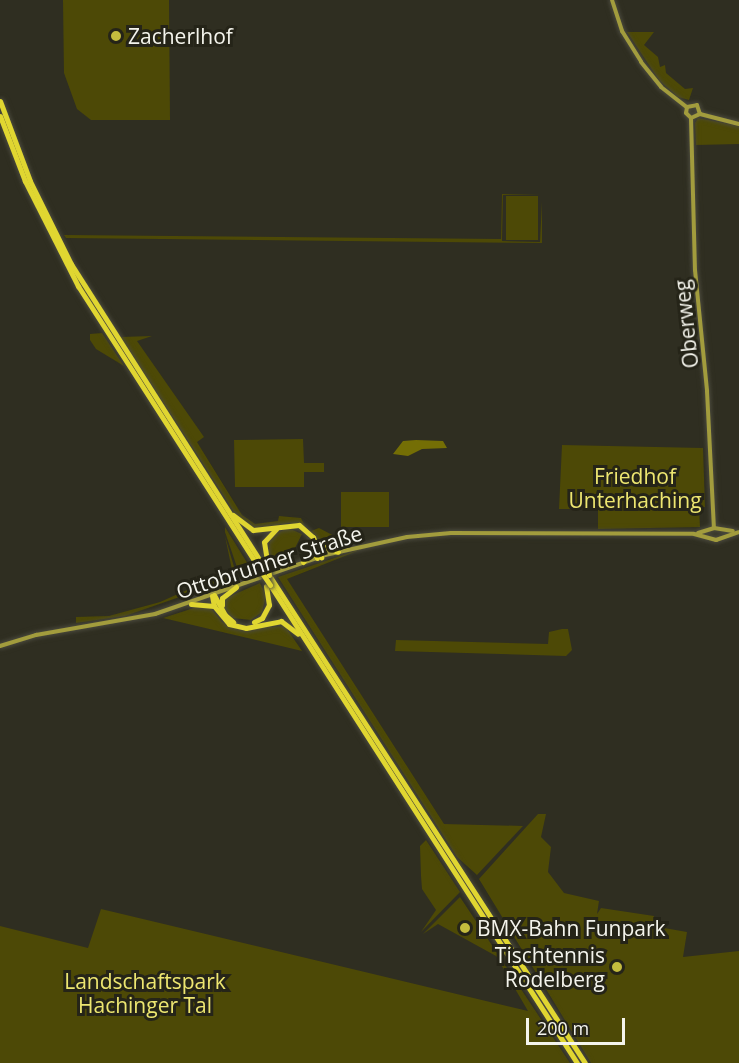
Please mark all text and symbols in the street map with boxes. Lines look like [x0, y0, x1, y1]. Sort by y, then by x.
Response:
place label: Zacherlhof [128, 23, 233, 49]
marker: Zacherlhof [109, 29, 123, 43]
street label: Oberweg [669, 278, 703, 370]
park label: Friedhof Unterhaching [568, 463, 702, 513]
street label: Ottobrunner Straße [173, 520, 365, 604]
place label: BMX-Bahn Funpark [477, 915, 666, 941]
marker: BMX-Bahn Funpark [458, 921, 472, 935]
place label: Tischtennis Rodelberg [495, 942, 605, 992]
marker: Tischtennis Rodelberg [610, 960, 624, 974]
park label: Landschaftspark Hachinger Tal [64, 968, 226, 1018]
scale bar [529, 1006, 628, 1044]
text: 200 m [537, 1016, 589, 1040]

